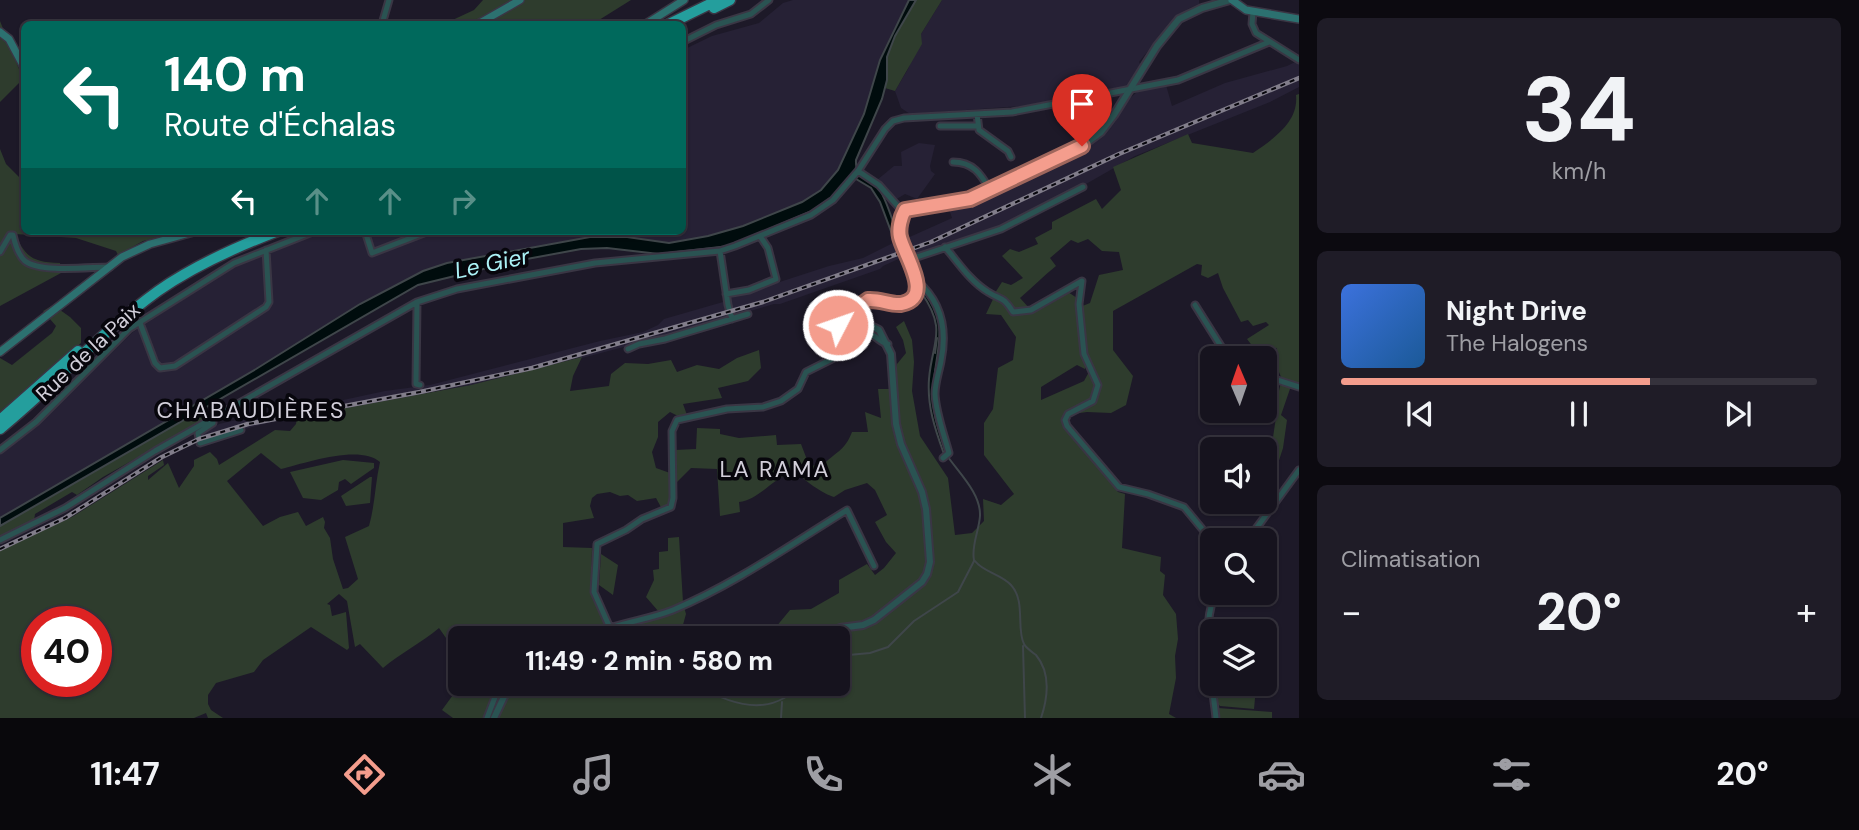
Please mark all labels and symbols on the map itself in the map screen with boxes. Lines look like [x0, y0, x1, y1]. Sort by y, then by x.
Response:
pin [1052, 74, 1112, 146]
water label: Le Gier [452, 240, 534, 286]
position arrow [801, 288, 875, 362]
street label: Rue de la Paix [30, 296, 146, 408]
north arrow [1200, 346, 1278, 424]
district label: CHABAUDIÈRES [157, 395, 345, 425]
district label: LA RAMA [719, 454, 831, 484]
speed limit sign: 40 [21, 606, 112, 697]

